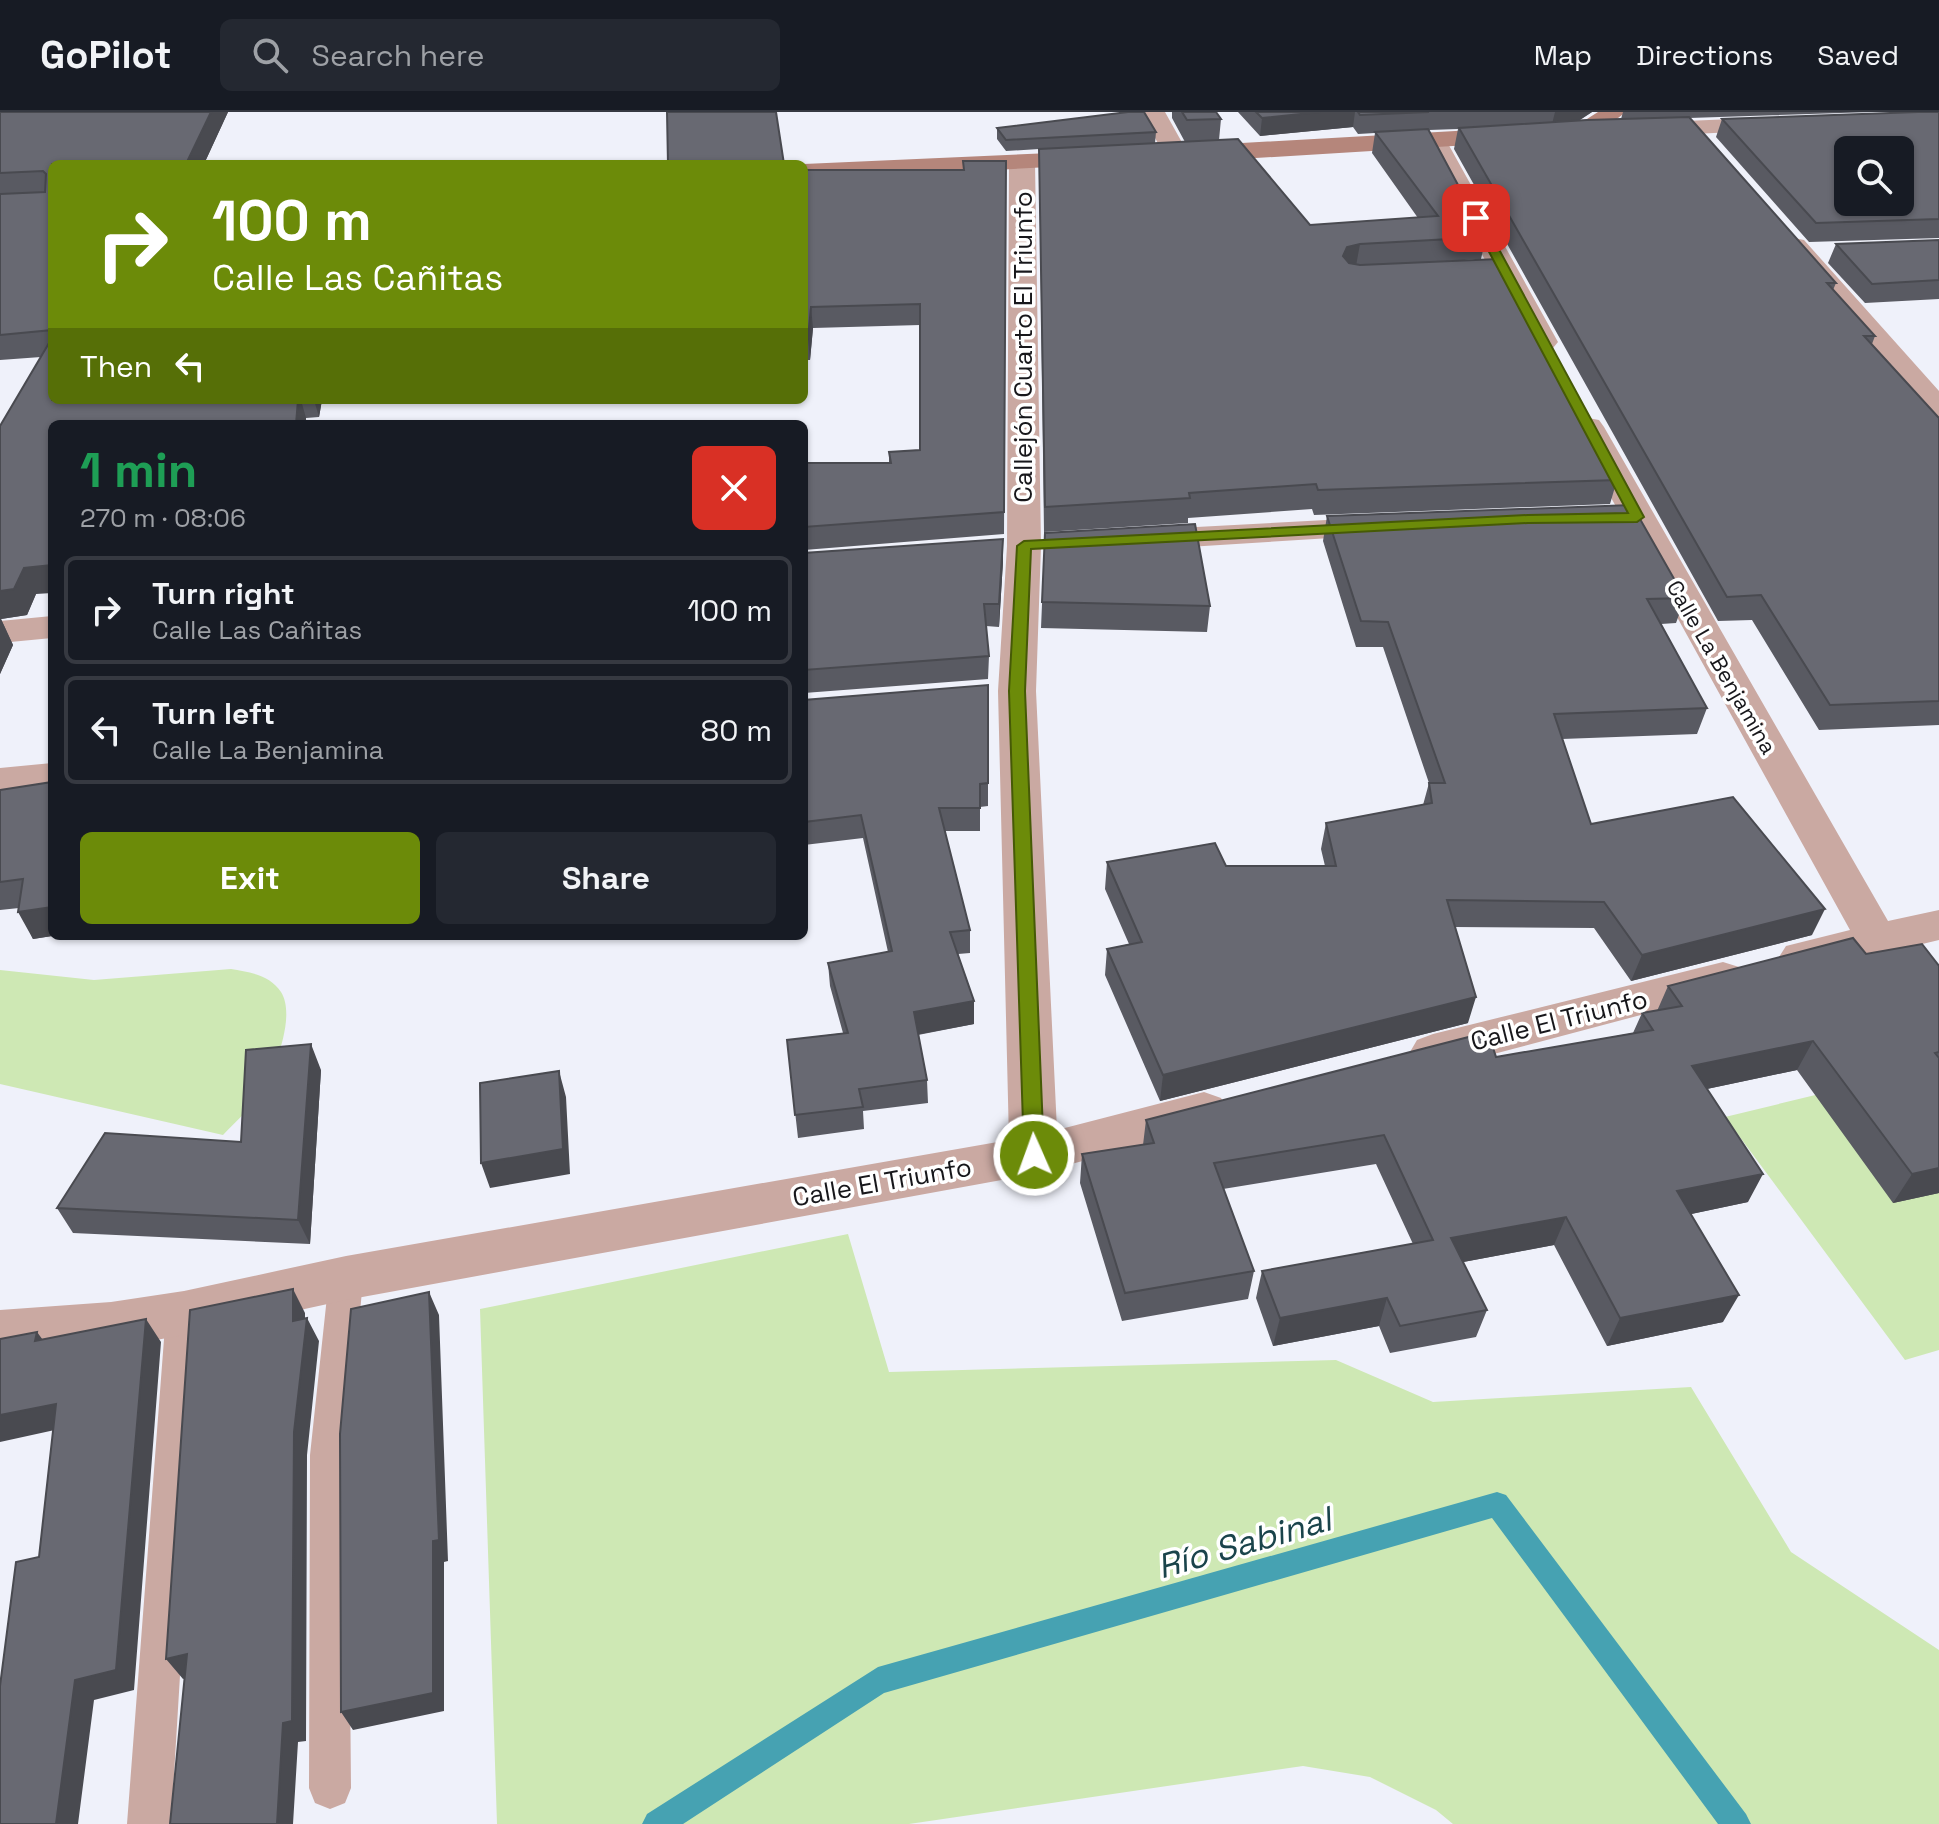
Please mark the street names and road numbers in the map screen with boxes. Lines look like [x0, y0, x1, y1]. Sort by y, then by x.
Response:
street label: Callejón Cuarto El Triunfo [1006, 191, 1040, 503]
street label: Calle La Benjamina [1661, 575, 1783, 759]
street label: Calle El Triunfo [1467, 982, 1651, 1058]
street label: Calle El Triunfo [790, 1150, 974, 1214]

